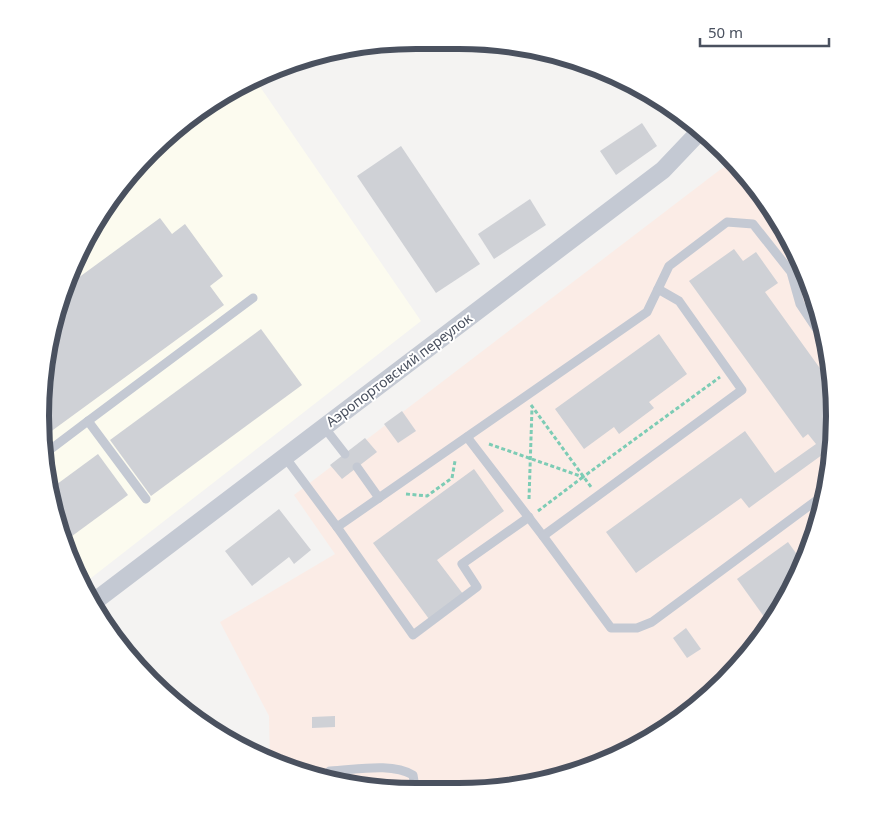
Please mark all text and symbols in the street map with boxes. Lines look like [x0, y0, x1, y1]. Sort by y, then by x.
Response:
scale bar [700, 15, 829, 47]
text: 50 m [708, 22, 743, 42]
street label: Аэропортовский переулок [322, 308, 476, 431]

